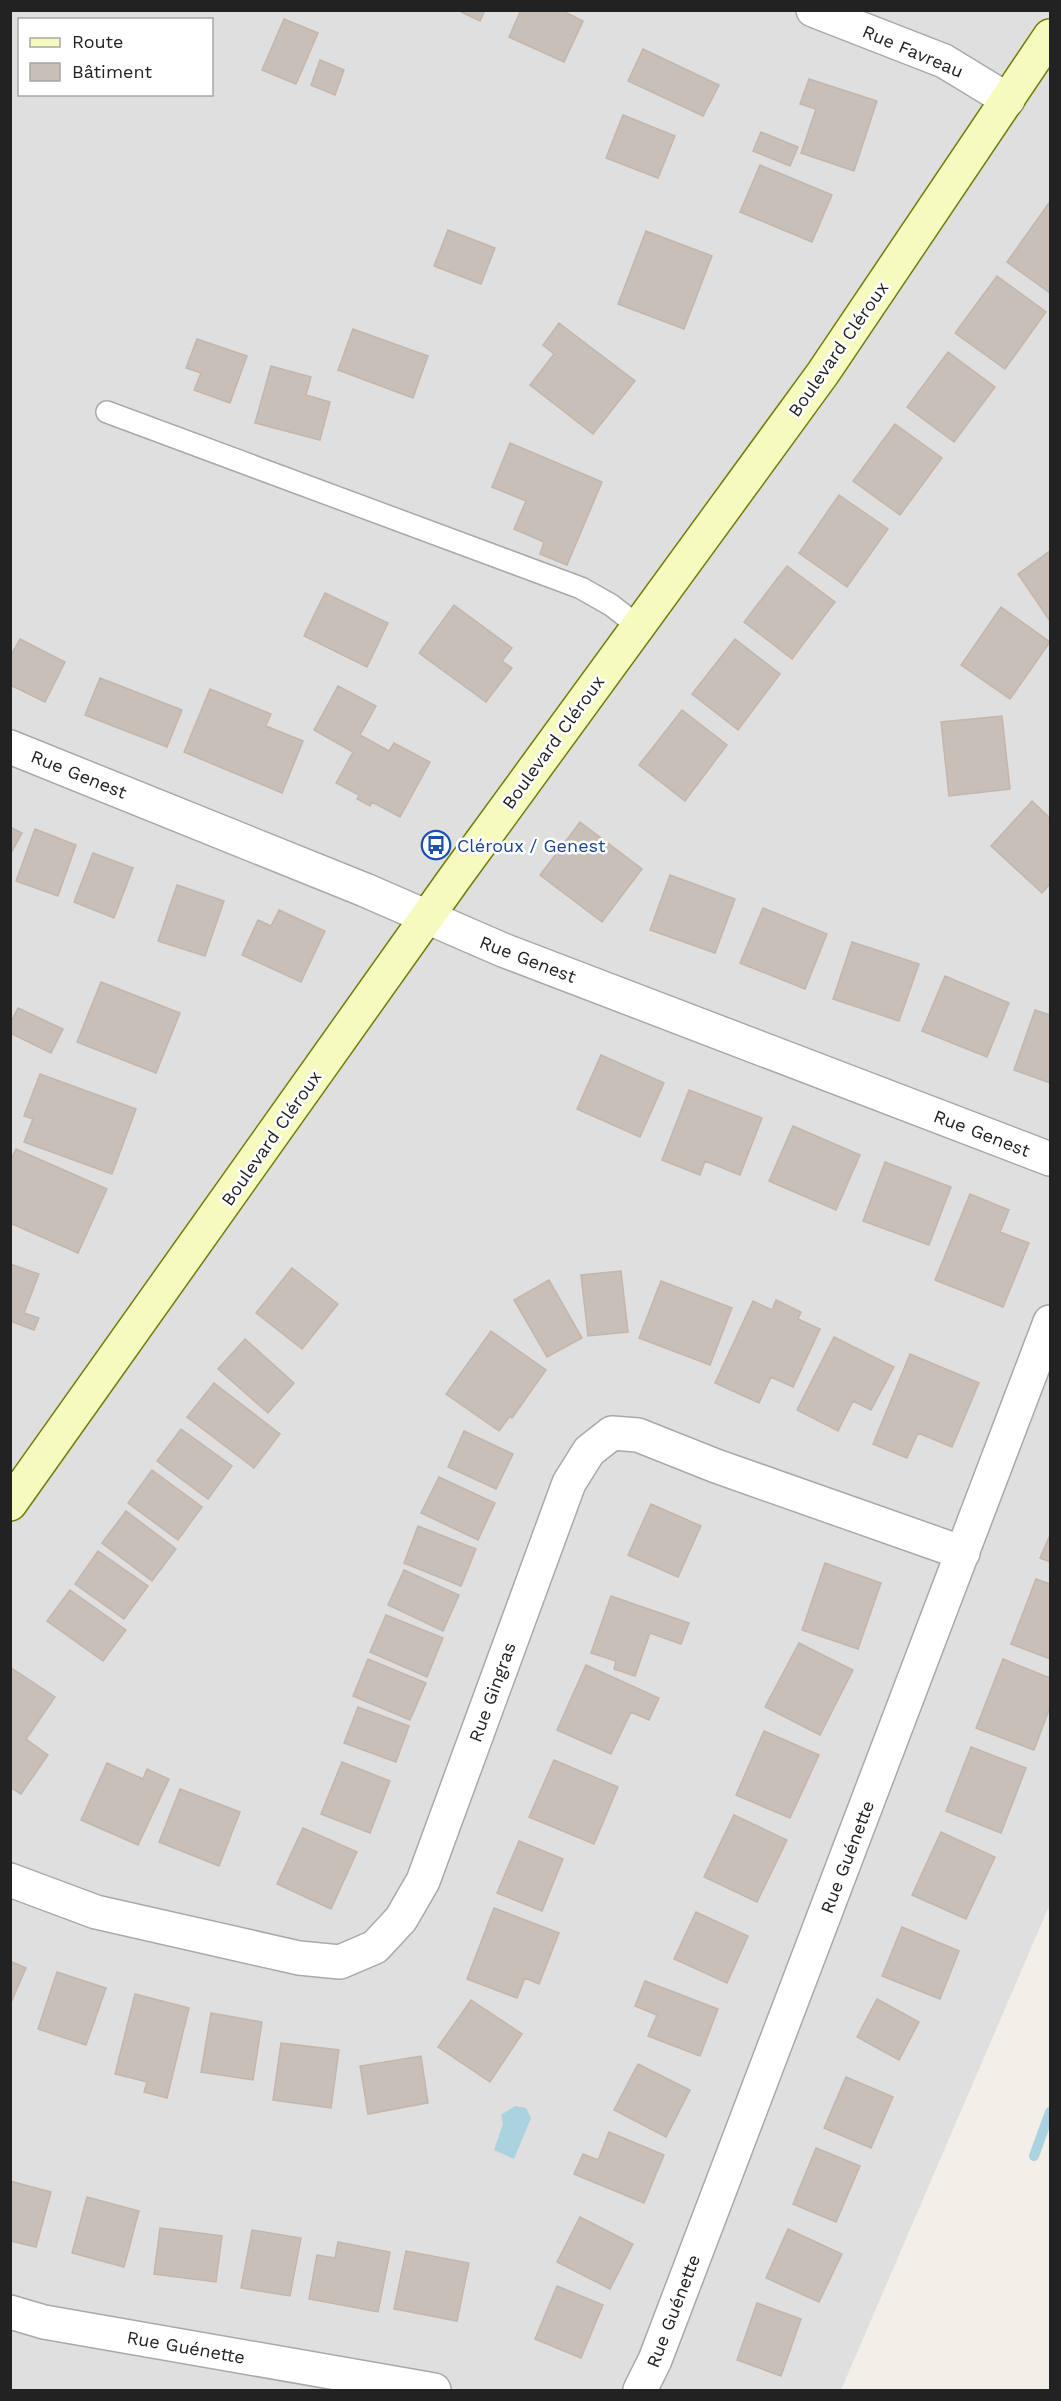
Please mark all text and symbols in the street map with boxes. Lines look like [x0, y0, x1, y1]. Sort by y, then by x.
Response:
legend [18, 18, 213, 96]
street label: Rue Favreau [859, 20, 967, 82]
text: Route [72, 31, 124, 52]
text: Bâtiment [72, 61, 152, 82]
street label: Boulevard Cléroux [784, 277, 892, 421]
street label: Boulevard Cléroux [498, 671, 608, 813]
street label: Rue Genest [28, 745, 130, 803]
bus stop icon: Cléroux / Genest [420, 829, 452, 861]
place label: Cléroux / Genest [457, 835, 606, 856]
street label: Rue Genest [477, 931, 580, 987]
street label: Boulevard Cléroux [217, 1066, 325, 1210]
street label: Rue Genest [931, 1105, 1034, 1161]
street label: Rue Gingras [464, 1639, 520, 1745]
street label: Rue Guénette [816, 1797, 878, 1917]
street label: Rue Guénette [642, 2251, 704, 2371]
street label: Rue Guénette [125, 2326, 247, 2368]

